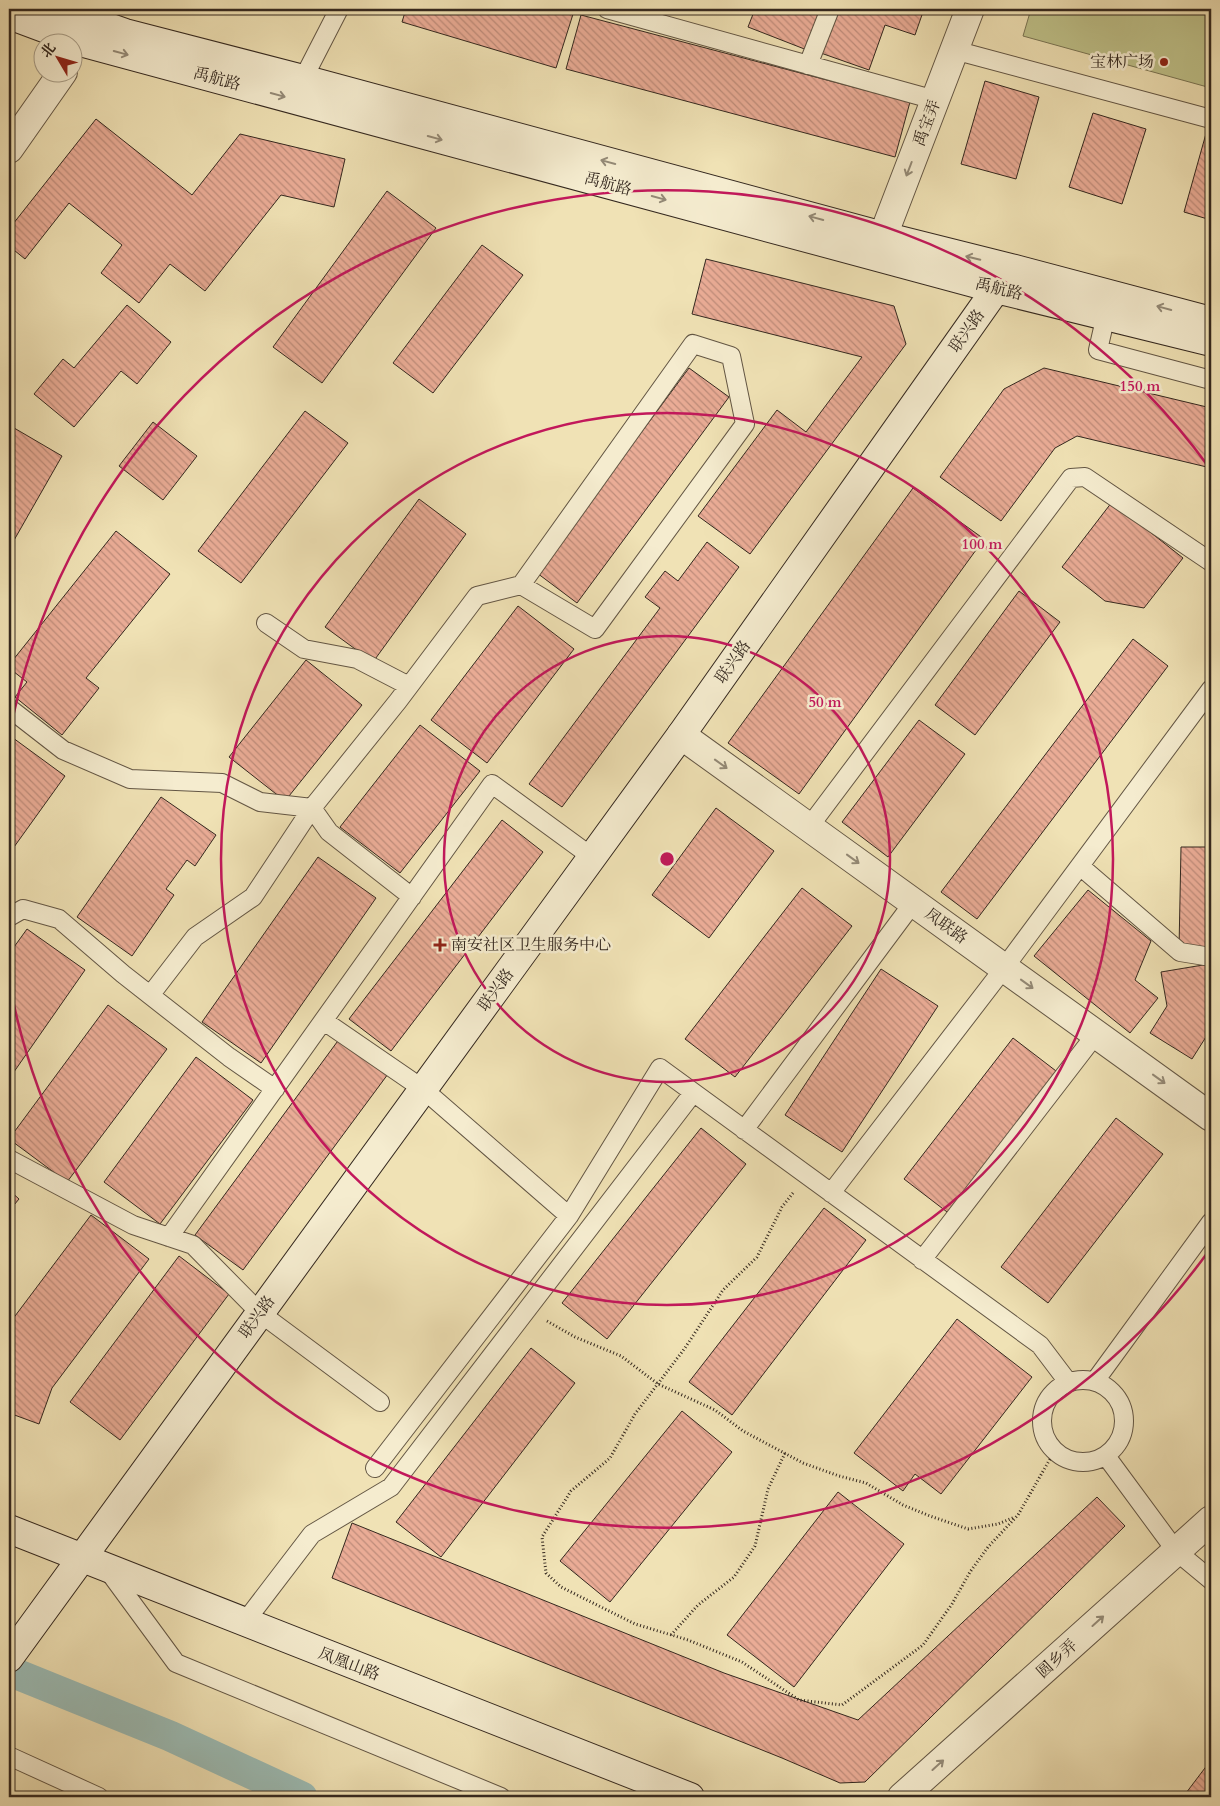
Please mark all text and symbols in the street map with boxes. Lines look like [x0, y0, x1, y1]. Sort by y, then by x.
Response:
north arrow [32, 32, 82, 82]
text: 北 [36, 39, 60, 62]
one-way arrow [113, 49, 129, 59]
place label: 宝林广场 [1090, 51, 1154, 73]
marker: 宝林广场 [1158, 56, 1170, 68]
street label: 禹航路 [191, 62, 243, 96]
one-way arrow [270, 91, 286, 101]
street label: 禹宝弄 [908, 97, 946, 149]
one-way arrow [426, 133, 442, 143]
one-way arrow [601, 156, 617, 166]
one-way arrow [904, 161, 913, 176]
street label: 禹航路 [582, 167, 634, 201]
one-way arrow [651, 194, 667, 203]
one-way arrow [808, 213, 824, 222]
one-way arrow [966, 253, 982, 262]
street label: 禹航路 [973, 273, 1025, 305]
one-way arrow [1157, 303, 1173, 312]
street label: 联兴路 [944, 305, 990, 357]
text: 150 m [1120, 376, 1161, 396]
text: 100 m [962, 534, 1003, 554]
street label: 联兴路 [710, 636, 756, 688]
text: 50 m [808, 692, 842, 712]
one-way arrow [714, 759, 728, 769]
centre of rings [658, 850, 676, 868]
one-way arrow [846, 854, 860, 864]
street label: 凤联路 [920, 903, 972, 949]
place label: 南安社区卫生服务中心 [451, 934, 611, 956]
marker: 南安社区卫生服务中心 [433, 938, 447, 952]
street label: 联兴路 [473, 964, 519, 1016]
one-way arrow [1020, 979, 1034, 989]
one-way arrow [1152, 1074, 1166, 1084]
street label: 联兴路 [234, 1291, 280, 1343]
one-way arrow [1092, 1615, 1105, 1627]
street label: 圆乡弄 [1032, 1635, 1082, 1683]
street label: 凤凰山路 [315, 1642, 383, 1686]
one-way arrow [932, 1759, 945, 1771]

